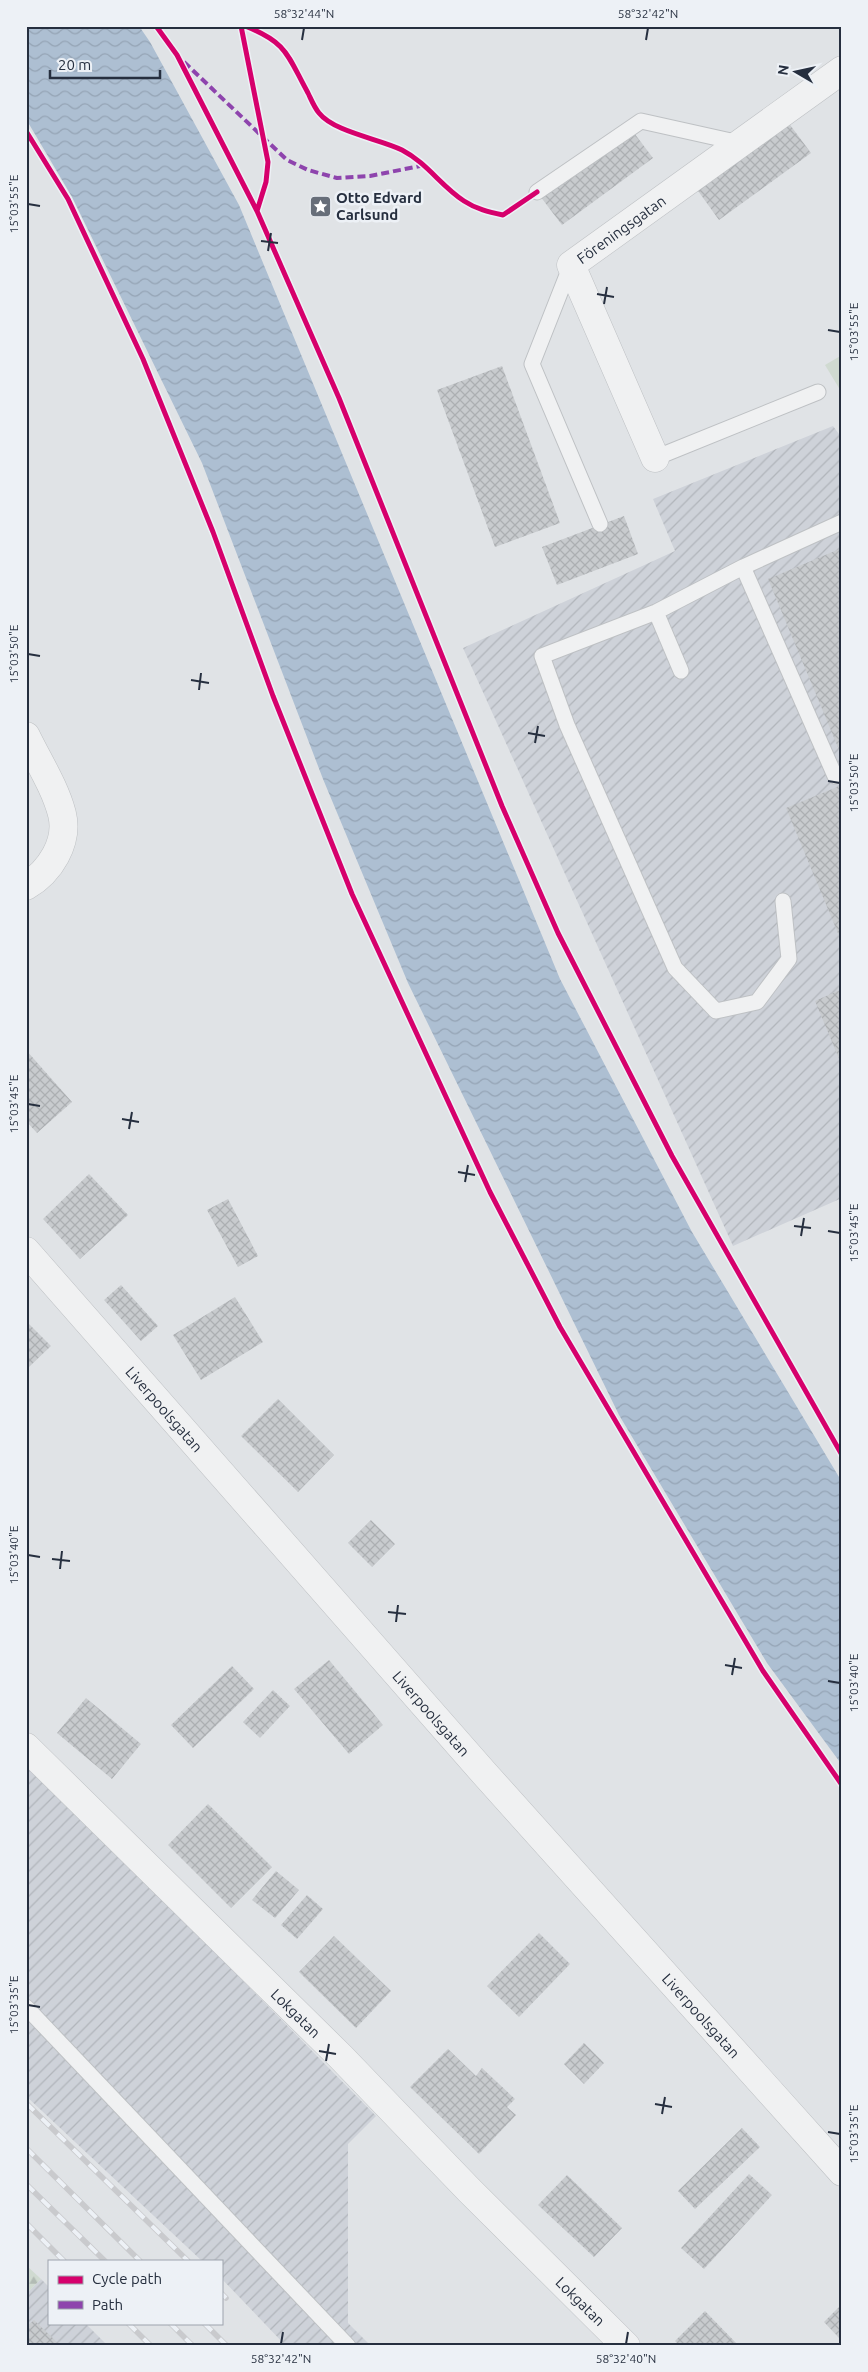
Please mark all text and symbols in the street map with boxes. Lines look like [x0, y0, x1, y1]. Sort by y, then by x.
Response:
text: 58°32'44"N [274, 7, 334, 20]
text: 58°32'42"N [618, 7, 678, 20]
scale bar [50, 48, 160, 80]
north arrow [770, 48, 820, 98]
text: 20 m [58, 56, 91, 73]
text: N [774, 64, 792, 76]
text: 15°03'55"E [7, 174, 20, 233]
place label: Otto Edvard Carlsund [336, 189, 422, 223]
street label: Föreningsgatan [573, 191, 669, 267]
place icon: Otto Edvard Carlsund [308, 194, 332, 218]
text: 15°03'55"E [847, 302, 860, 361]
text: 15°03'50"E [7, 624, 20, 683]
text: 15°03'50"E [847, 753, 860, 812]
text: 15°03'45"E [7, 1074, 20, 1133]
text: 15°03'45"E [847, 1203, 860, 1262]
street label: Liverpoolsgatan [123, 1363, 206, 1455]
text: 15°03'40"E [7, 1525, 20, 1584]
text: 15°03'40"E [847, 1653, 860, 1712]
street label: Liverpoolsgatan [390, 1667, 474, 1759]
street label: Liverpoolsgatan [659, 1970, 744, 2061]
text: 15°03'35"E [7, 1975, 20, 2034]
street label: Lokgatan [268, 1985, 324, 2041]
text: 15°03'35"E [847, 2104, 860, 2163]
legend [48, 2260, 222, 2324]
text: Cycle path [92, 2270, 162, 2287]
street label: Lokgatan [553, 2273, 609, 2329]
text: Path [92, 2296, 123, 2313]
text: 58°32'42"N [251, 2352, 311, 2365]
text: 58°32'40"N [596, 2352, 656, 2365]

